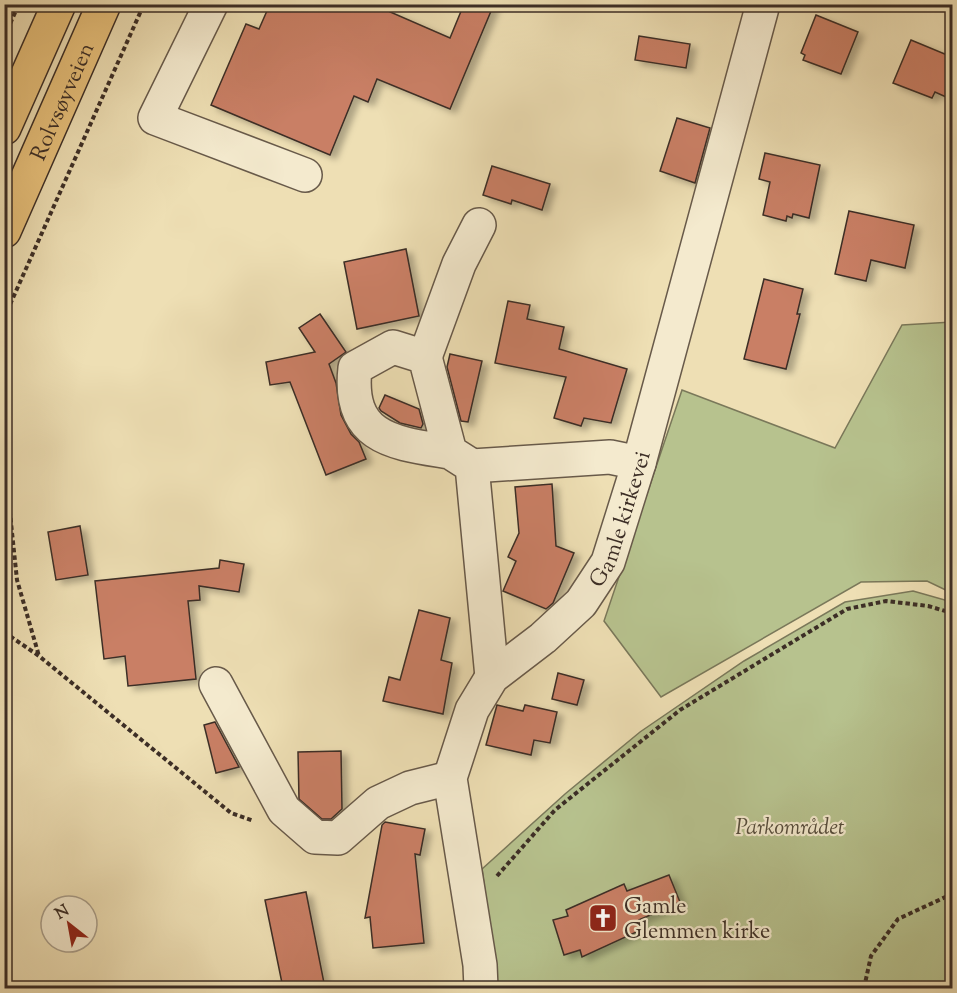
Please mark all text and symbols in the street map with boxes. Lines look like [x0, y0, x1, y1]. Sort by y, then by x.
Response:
street label: Rolvsøyveien [24, 38, 104, 166]
street label: Gamle kirkevei [582, 448, 660, 595]
park label: Parkområdet [735, 813, 845, 845]
place label: Gamle Glemmen kirke [624, 892, 770, 949]
north arrow [39, 894, 99, 954]
text: N [51, 900, 74, 926]
church icon: Gamle Glemmen kirke [587, 902, 619, 934]

